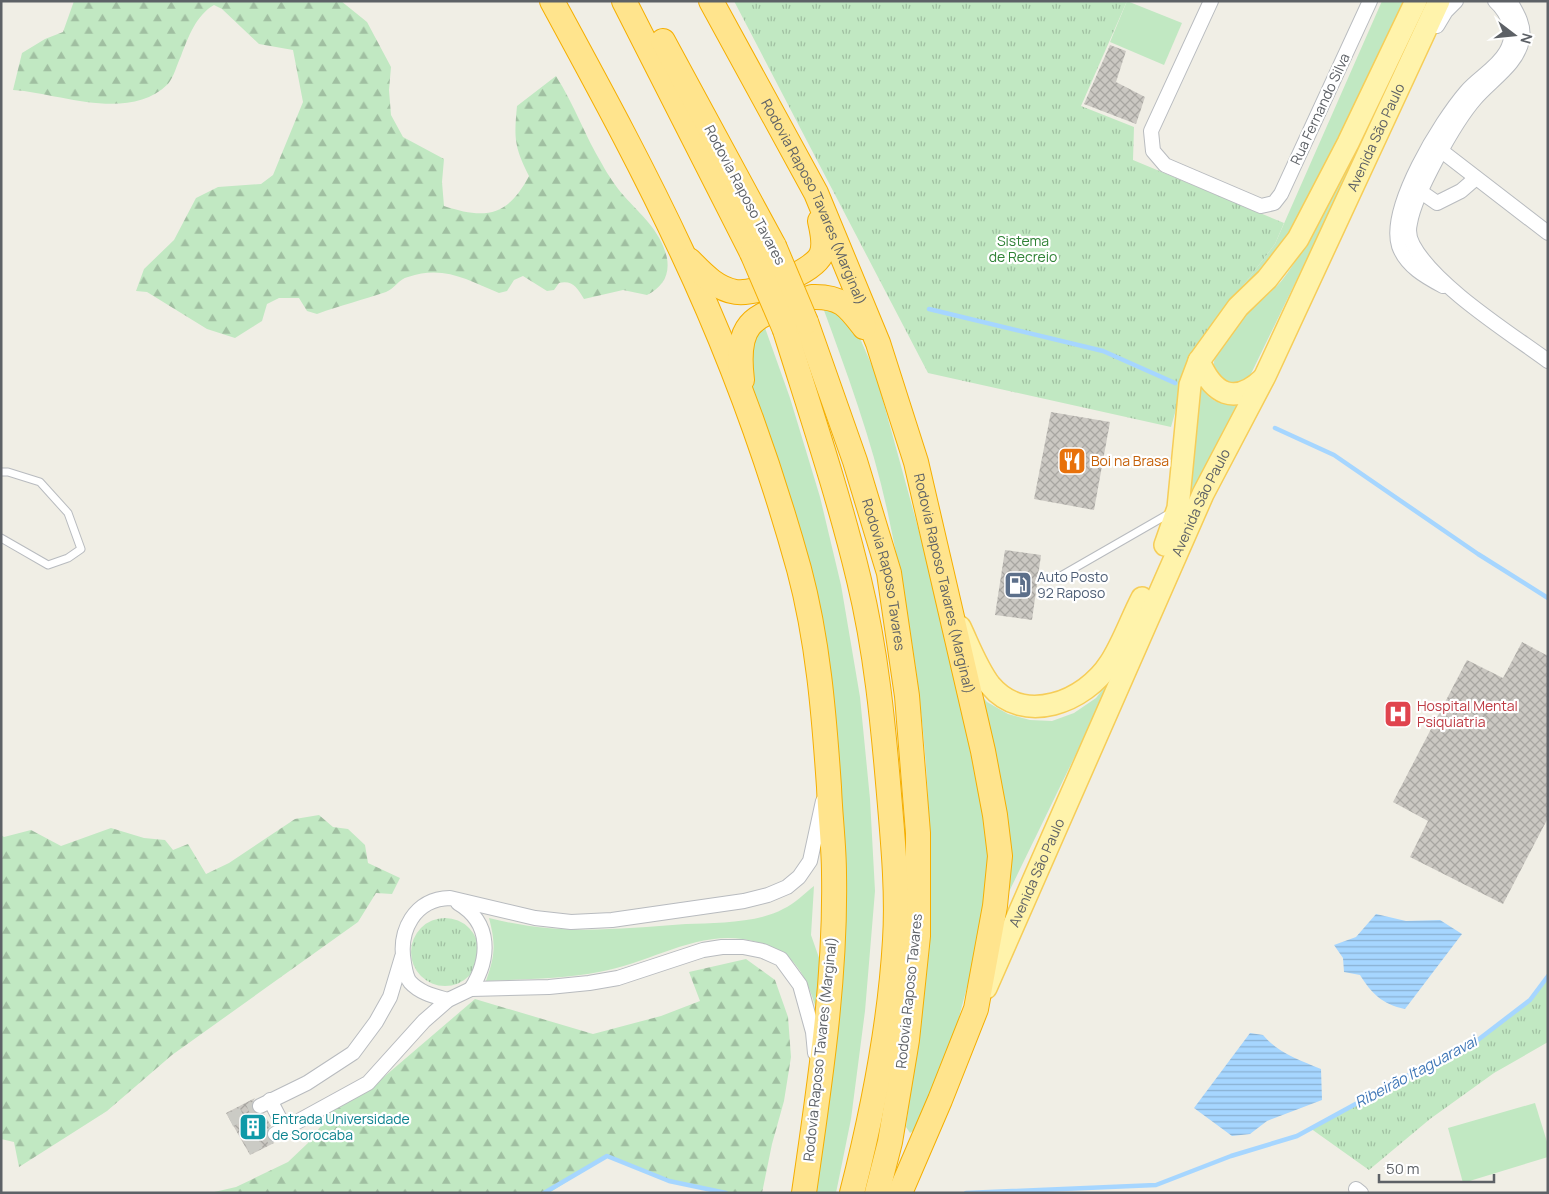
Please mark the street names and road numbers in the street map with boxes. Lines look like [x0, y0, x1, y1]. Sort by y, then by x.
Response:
street label: Rua Fernando Silva [1285, 50, 1354, 168]
street label: Avenida São Paulo [1342, 80, 1409, 194]
street label: Rodovia Raposo Tavares (Marginal) [757, 95, 871, 307]
street label: Rodovia Raposo Tavares [701, 122, 790, 268]
street label: Avenida São Paulo [1167, 445, 1234, 559]
street label: Rodovia Raposo Tavares (Marginal) [910, 471, 979, 696]
street label: Rodovia Raposo Tavares [858, 496, 910, 652]
street label: Avenida São Paulo [1004, 815, 1068, 930]
street label: Rodovia Raposo Tavares [891, 913, 926, 1069]
street label: Rodovia Raposo Tavares (Marginal) [798, 936, 841, 1162]

